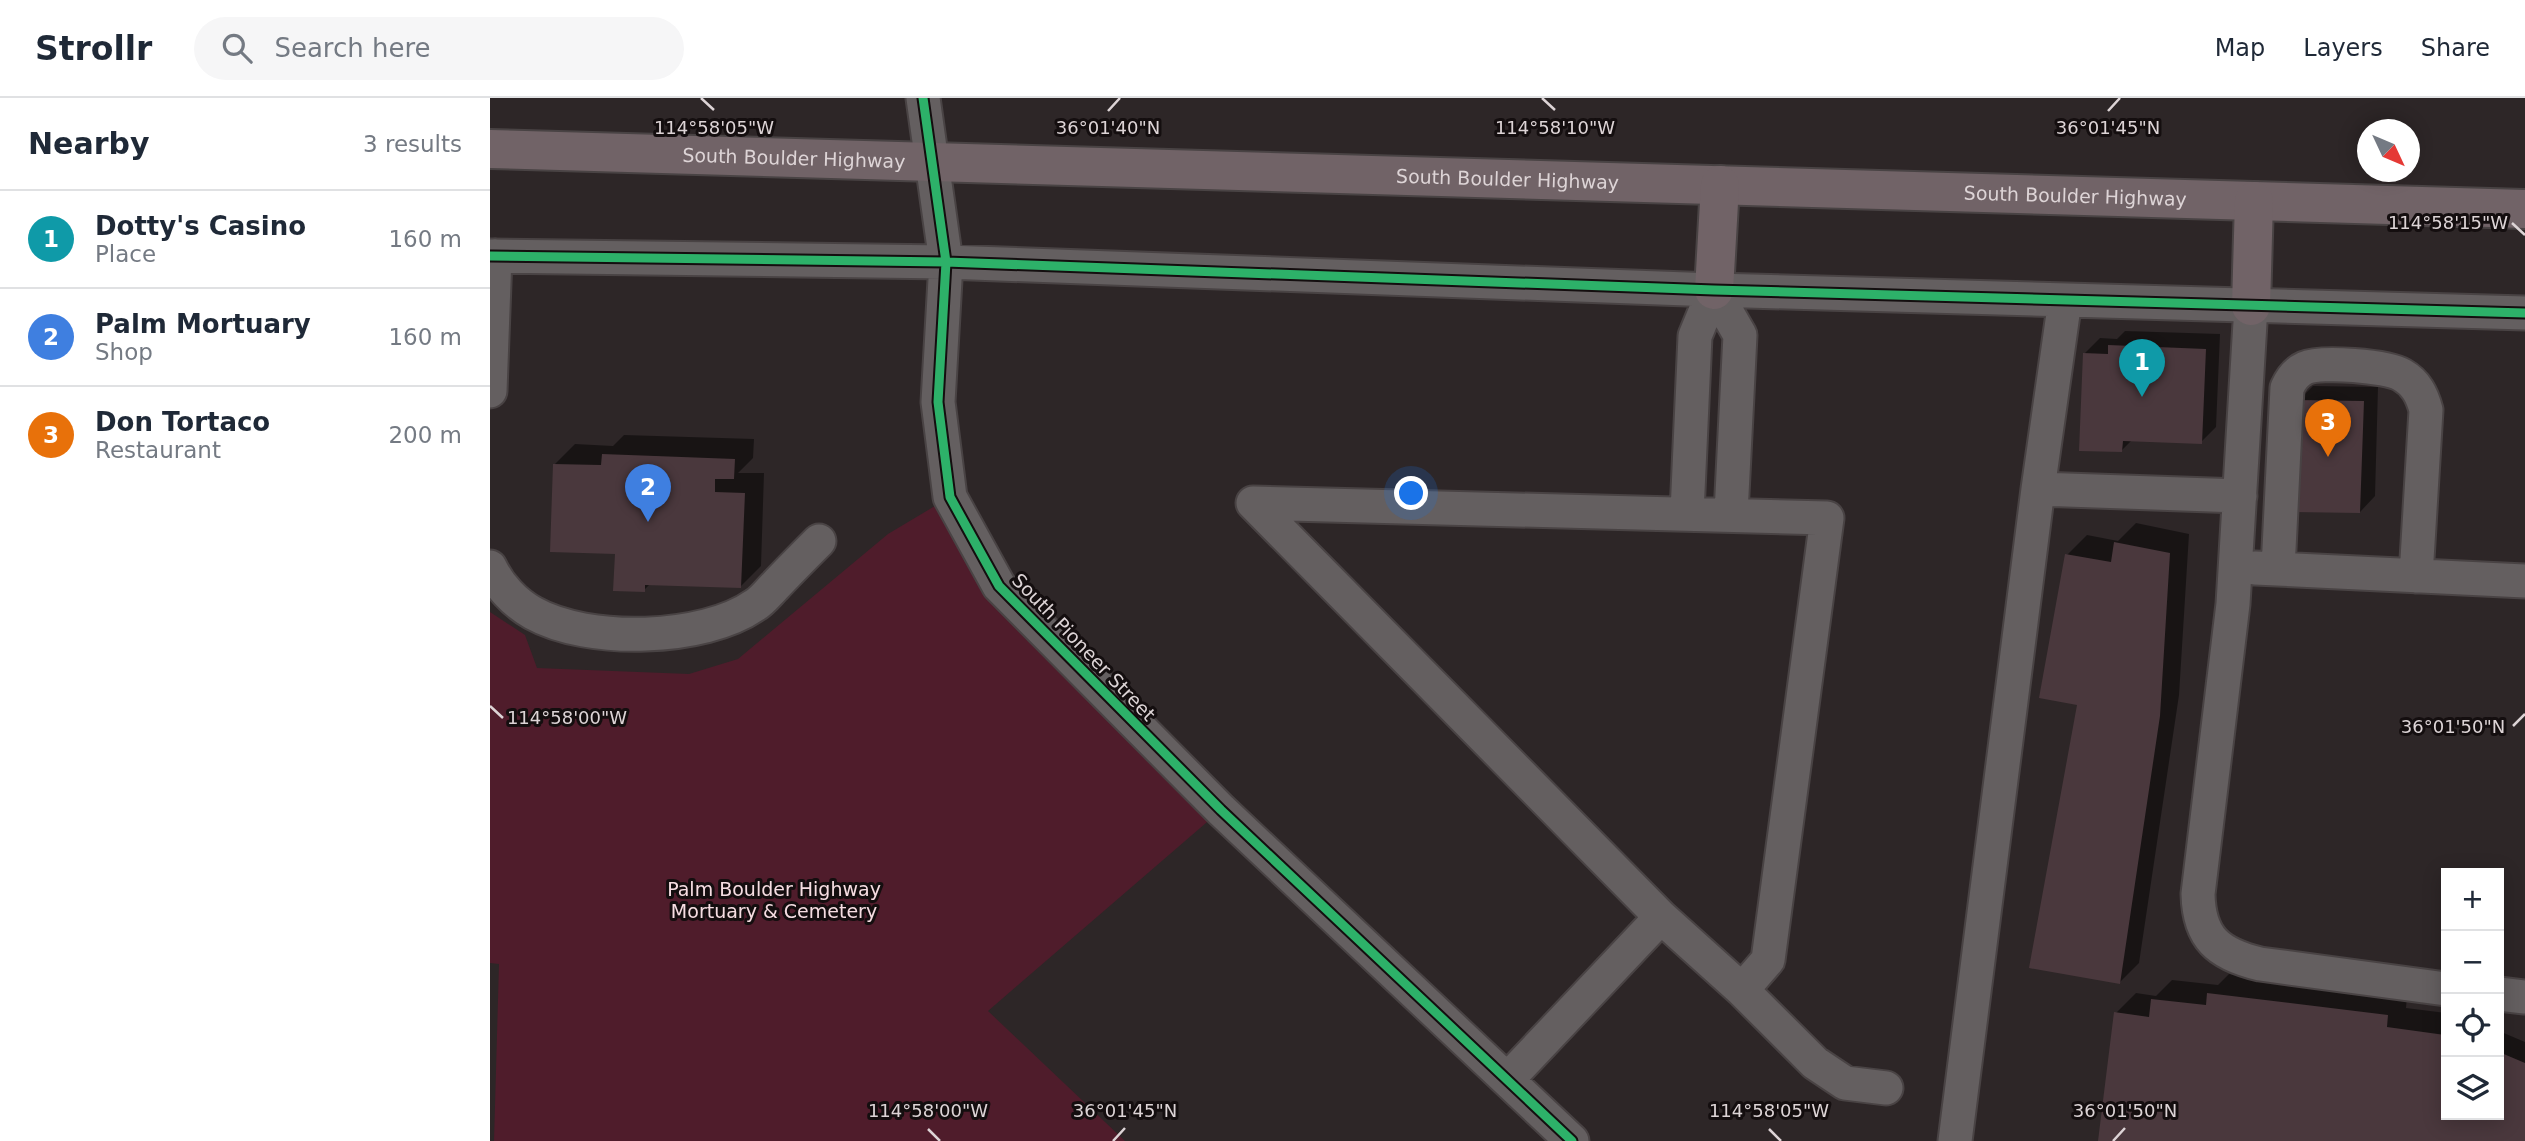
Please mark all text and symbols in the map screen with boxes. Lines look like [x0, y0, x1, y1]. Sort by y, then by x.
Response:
search box [194, 17, 684, 80]
text: Strollr [35, 29, 152, 68]
icon: search [218, 29, 256, 67]
text: Search here [274, 33, 431, 63]
text: Map [2215, 34, 2265, 62]
text: Layers [2303, 34, 2383, 62]
text: Share [2421, 34, 2490, 62]
text: 114°58'05"W [654, 117, 774, 138]
text: 36°01'40"N [1056, 117, 1160, 138]
text: 114°58'10"W [1495, 117, 1615, 138]
text: 36°01'45"N [2056, 117, 2160, 138]
north arrow [2357, 119, 2420, 182]
text: Nearby [28, 126, 150, 161]
text: 3 results [363, 131, 462, 157]
street label: South Boulder Highway [682, 144, 906, 172]
street label: South Boulder Highway [1396, 165, 1619, 193]
street label: South Boulder Highway [1964, 181, 2187, 210]
text: Dotty's Casino [95, 211, 306, 241]
text: 114°58'15"W [2388, 212, 2508, 233]
text: 1 [43, 226, 59, 252]
text: 160 m [388, 226, 462, 252]
text: Place [95, 241, 156, 267]
text: Palm Mortuary [95, 309, 311, 339]
text: 2 [43, 324, 59, 350]
text: 160 m [388, 324, 462, 350]
text: Shop [95, 339, 153, 365]
pin: 1 [2119, 339, 2165, 397]
pin: 3 [2305, 399, 2351, 457]
text: Don Tortaco [95, 407, 270, 437]
text: 3 [43, 422, 59, 448]
text: 200 m [388, 422, 462, 448]
text: Restaurant [95, 437, 221, 463]
pin: 2 [625, 464, 671, 522]
your location [1394, 476, 1428, 510]
street label: South Pioneer Street [1008, 569, 1160, 725]
text: 114°58'00"W [507, 707, 627, 728]
text: 36°01'50"N [2401, 716, 2505, 737]
map controls [2441, 868, 2504, 1120]
button: + [2441, 868, 2504, 931]
park label: Palm Boulder Highway Mortuary & Cemetery [667, 878, 881, 922]
button: − [2441, 931, 2504, 994]
button: locate [2441, 994, 2504, 1057]
button: layers [2441, 1057, 2504, 1120]
text: 114°58'00"W [868, 1100, 988, 1121]
text: 36°01'45"N [1073, 1100, 1177, 1121]
text: 114°58'05"W [1709, 1100, 1829, 1121]
text: 36°01'50"N [2073, 1100, 2177, 1121]

